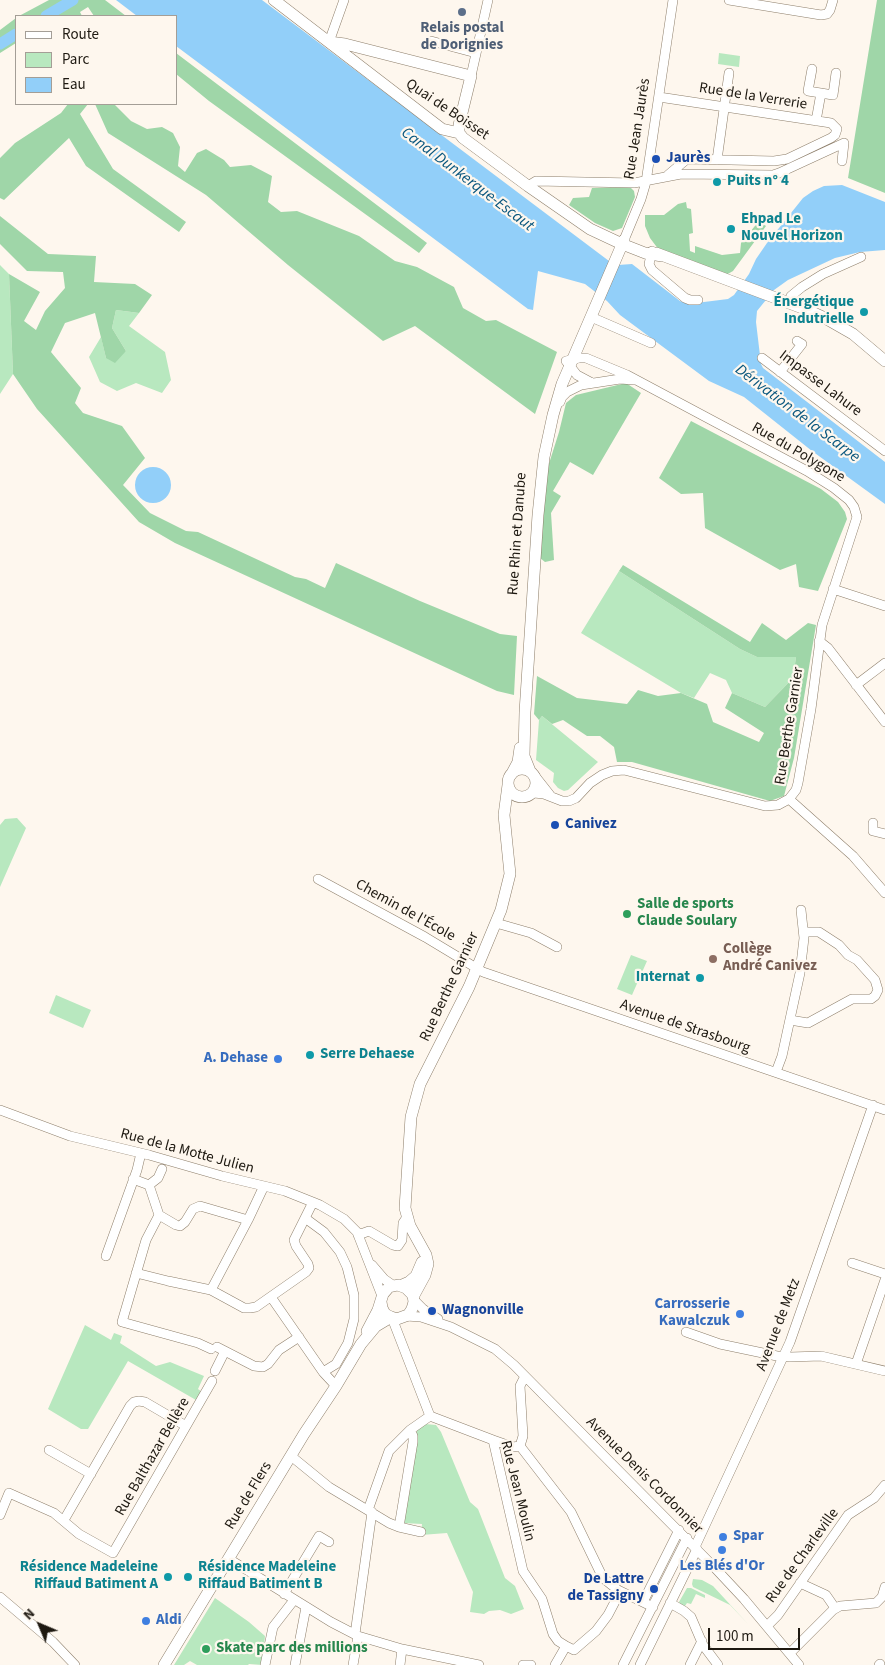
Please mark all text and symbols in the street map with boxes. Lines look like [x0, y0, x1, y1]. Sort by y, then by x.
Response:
marker: Relais postal de Dorignies [456, 6, 468, 18]
legend [15, 15, 178, 105]
place label: Relais postal de Dorignies [420, 20, 504, 55]
text: Route [62, 24, 99, 45]
text: Parc [62, 49, 89, 70]
text: Eau [62, 74, 86, 95]
street label: Quai de Boisset [402, 76, 492, 144]
street label: Rue Jean Jaurès [621, 77, 655, 181]
street label: Rue de la Verrerie [698, 80, 808, 114]
water label: Canal Dunkerque-Escaut [397, 124, 537, 236]
place label: Jaurès [666, 150, 710, 168]
marker: Jaurès [650, 153, 662, 165]
place label: Puits n° 4 [727, 173, 789, 191]
marker: Puits n° 4 [711, 176, 723, 188]
place label: Ehpad Le Nouvel Horizon [741, 211, 843, 246]
marker: Ehpad Le Nouvel Horizon [725, 223, 737, 235]
place label: Énergétique Indutrielle [773, 294, 854, 329]
marker: Énergétique Indutrielle [858, 306, 870, 318]
street label: Impasse Lahure [775, 347, 865, 421]
water label: Dérivation de la Scarpe [731, 361, 863, 467]
street label: Rue du Polygone [748, 419, 848, 487]
street label: Rue Rhin et Danube [505, 472, 531, 596]
street label: Rue Berthe Garnier [772, 666, 808, 786]
place label: Canivez [565, 816, 617, 834]
marker: Canivez [549, 819, 561, 831]
street label: Chemin de l'École [352, 876, 458, 946]
place label: Salle de sports Claude Soulary [637, 896, 737, 931]
marker: Salle de sports Claude Soulary [621, 908, 633, 920]
street label: Rue Berthe Garnier [417, 929, 483, 1045]
place label: Collège André Canivez [723, 941, 817, 976]
marker: Collège André Canivez [707, 953, 719, 965]
place label: Internat [636, 969, 690, 987]
marker: Internat [694, 972, 706, 984]
street label: Avenue de Strasbourg [617, 996, 753, 1058]
place label: Serre Dehaese [320, 1046, 415, 1064]
marker: Serre Dehaese [304, 1049, 316, 1061]
place label: A. Dehase [204, 1050, 268, 1068]
marker: A. Dehase [272, 1053, 284, 1065]
street label: Rue de la Motte Julien [118, 1125, 256, 1179]
street label: Avenue de Metz [753, 1276, 805, 1374]
place label: Carrosserie Kawalczuk [654, 1296, 730, 1331]
place label: Wagnonville [442, 1302, 524, 1320]
marker: Wagnonville [426, 1305, 438, 1317]
marker: Carrosserie Kawalczuk [734, 1308, 746, 1320]
street label: Rue Balthazar Bellère [112, 1395, 194, 1519]
street label: Avenue Denis Cordonnier [582, 1414, 706, 1538]
street label: Rue Jean Moulin [496, 1439, 538, 1543]
street label: Rue de Flers [222, 1459, 276, 1533]
street label: Rue de Charleville [763, 1505, 843, 1607]
place label: Spar [733, 1528, 764, 1546]
marker: Spar [717, 1531, 729, 1543]
marker: Les Blés d'Or [716, 1544, 728, 1556]
place label: Les Blés d'Or [679, 1558, 765, 1576]
place label: Résidence Madeleine Riffaud Batiment A [20, 1559, 158, 1594]
place label: Résidence Madeleine Riffaud Batiment B [198, 1559, 336, 1594]
marker: Résidence Madeleine Riffaud Batiment A [162, 1571, 174, 1583]
marker: Résidence Madeleine Riffaud Batiment B [182, 1571, 194, 1583]
place label: De Lattre de Tassigny [568, 1571, 644, 1606]
marker: De Lattre de Tassigny [648, 1583, 660, 1595]
north arrow [15, 1600, 65, 1650]
text: N [19, 1604, 40, 1625]
place label: Aldi [156, 1612, 182, 1630]
marker: Aldi [140, 1615, 152, 1627]
scale bar [710, 1618, 802, 1650]
text: 100 m [716, 1626, 754, 1647]
place label: Skate parc des millions [216, 1640, 368, 1658]
marker: Skate parc des millions [200, 1643, 212, 1655]

